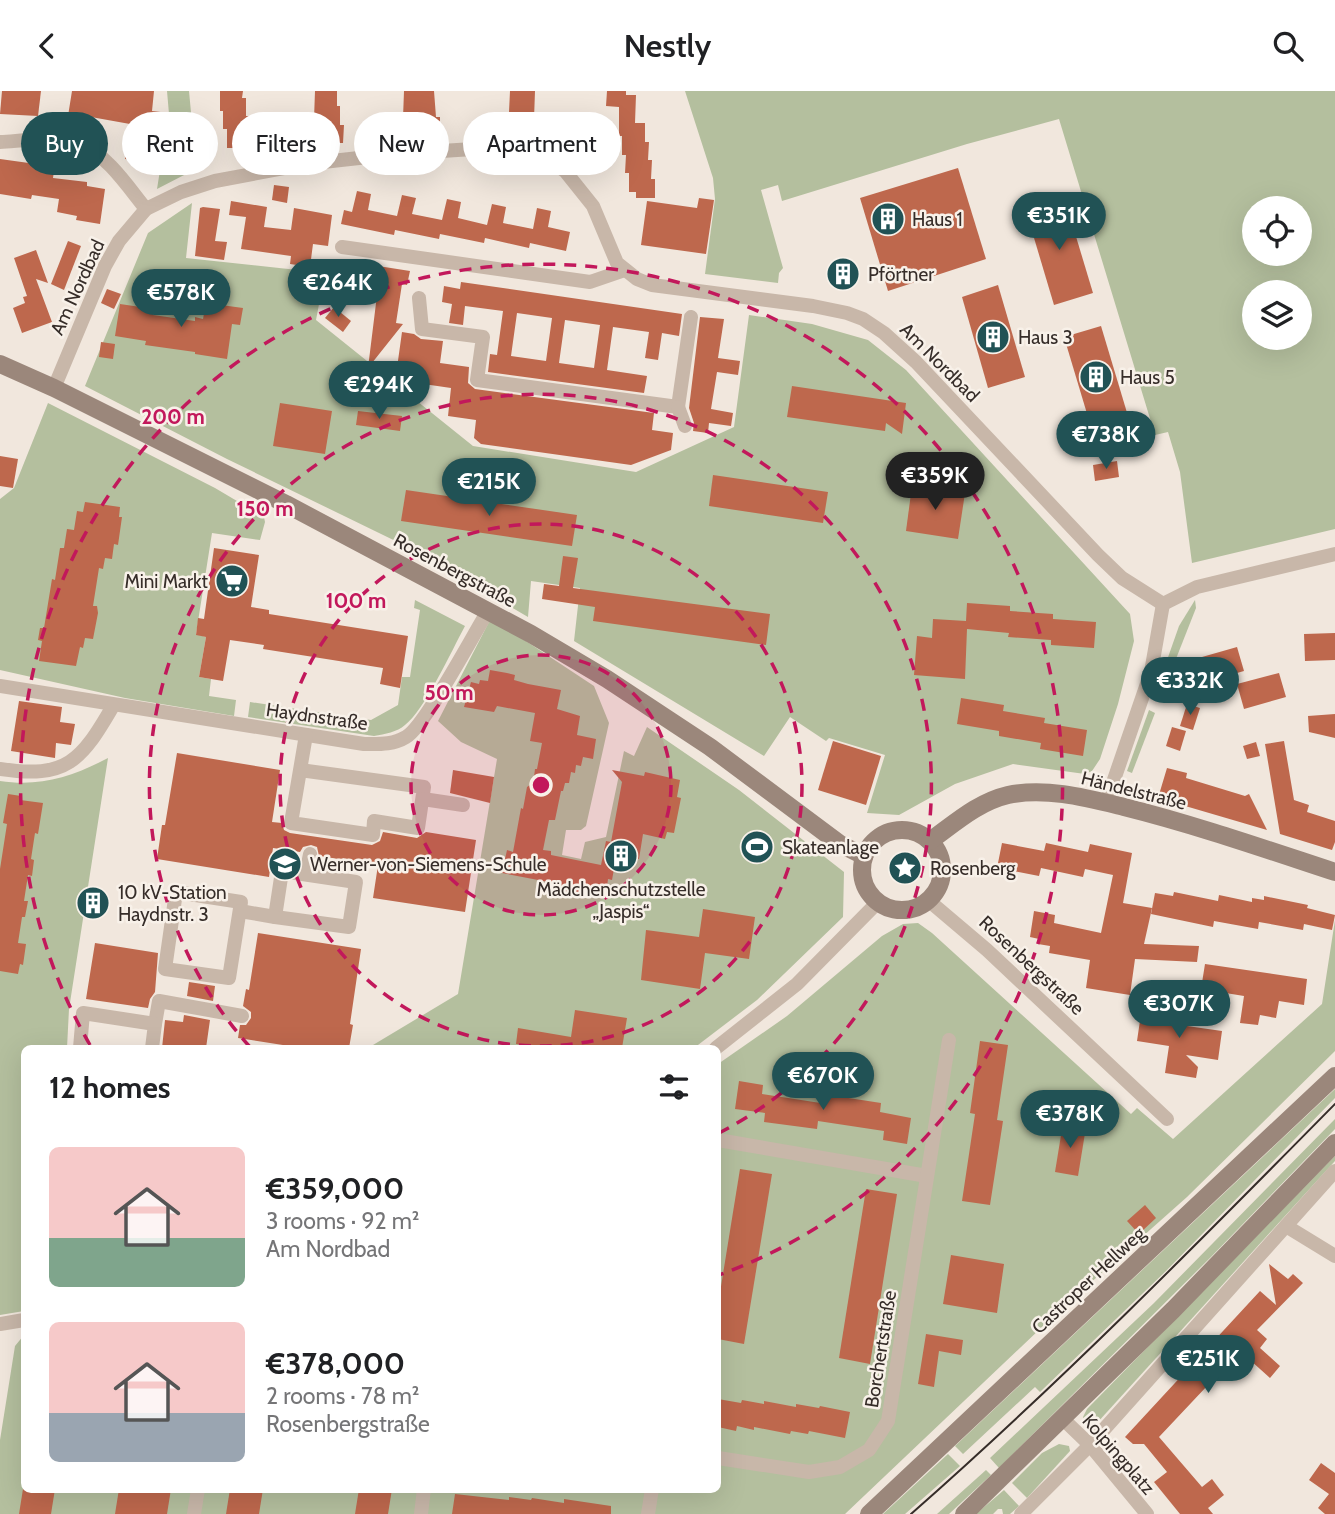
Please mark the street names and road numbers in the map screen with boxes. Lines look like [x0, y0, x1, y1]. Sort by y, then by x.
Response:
street label: Am Nordbad [45, 236, 110, 339]
street label: Am Nordbad [895, 318, 984, 407]
street label: Rosenbergstraße [390, 529, 520, 612]
street label: Haydnstraße [265, 698, 369, 735]
street label: Händelstraße [1079, 766, 1189, 815]
street label: Rosenbergstraße [974, 911, 1089, 1020]
street label: Castroper Hellweg [1027, 1222, 1150, 1339]
street label: Borchertstraße [860, 1289, 901, 1409]
street label: Kolpingplatz [1077, 1409, 1160, 1499]

